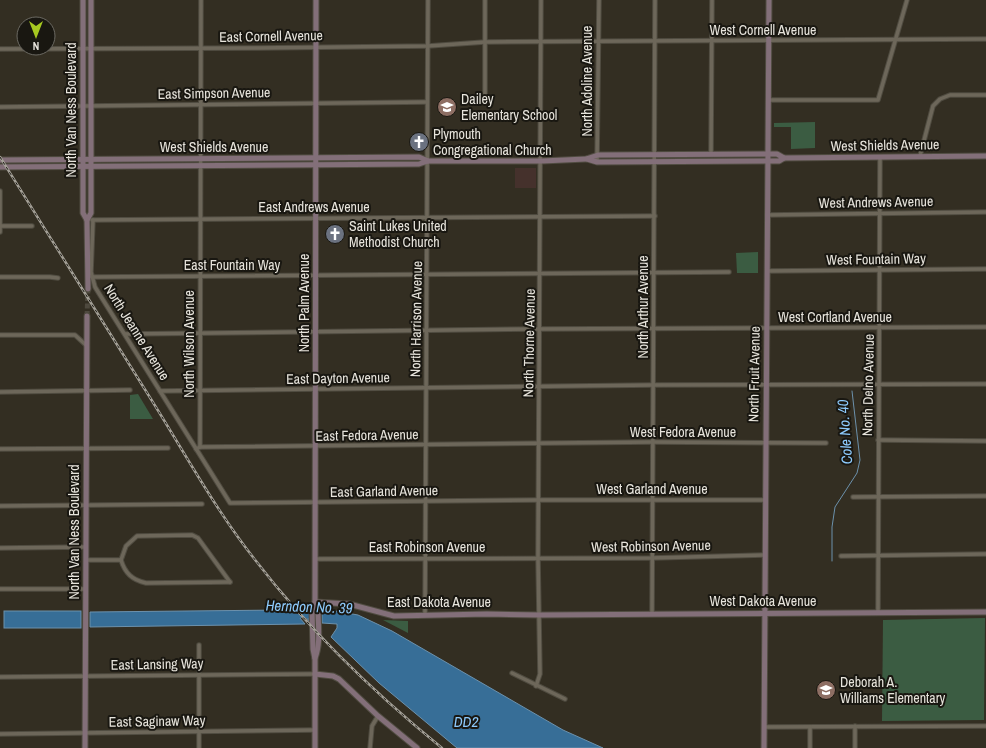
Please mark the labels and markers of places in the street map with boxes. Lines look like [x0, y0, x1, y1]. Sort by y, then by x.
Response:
place label: Dailey Elementary School [461, 90, 557, 124]
school or university icon: Dailey Elementary School [436, 96, 458, 118]
place label: Plymouth Congregational Church [433, 125, 552, 159]
church icon: Plymouth Congregational Church [408, 131, 430, 153]
place label: Saint Lukes United Methodist Church [349, 217, 447, 251]
church icon: Saint Lukes United Methodist Church [324, 223, 346, 245]
place label: Deborah A. Williams Elementary [840, 673, 946, 707]
school or university icon: Deborah A. Williams Elementary [815, 679, 837, 701]

